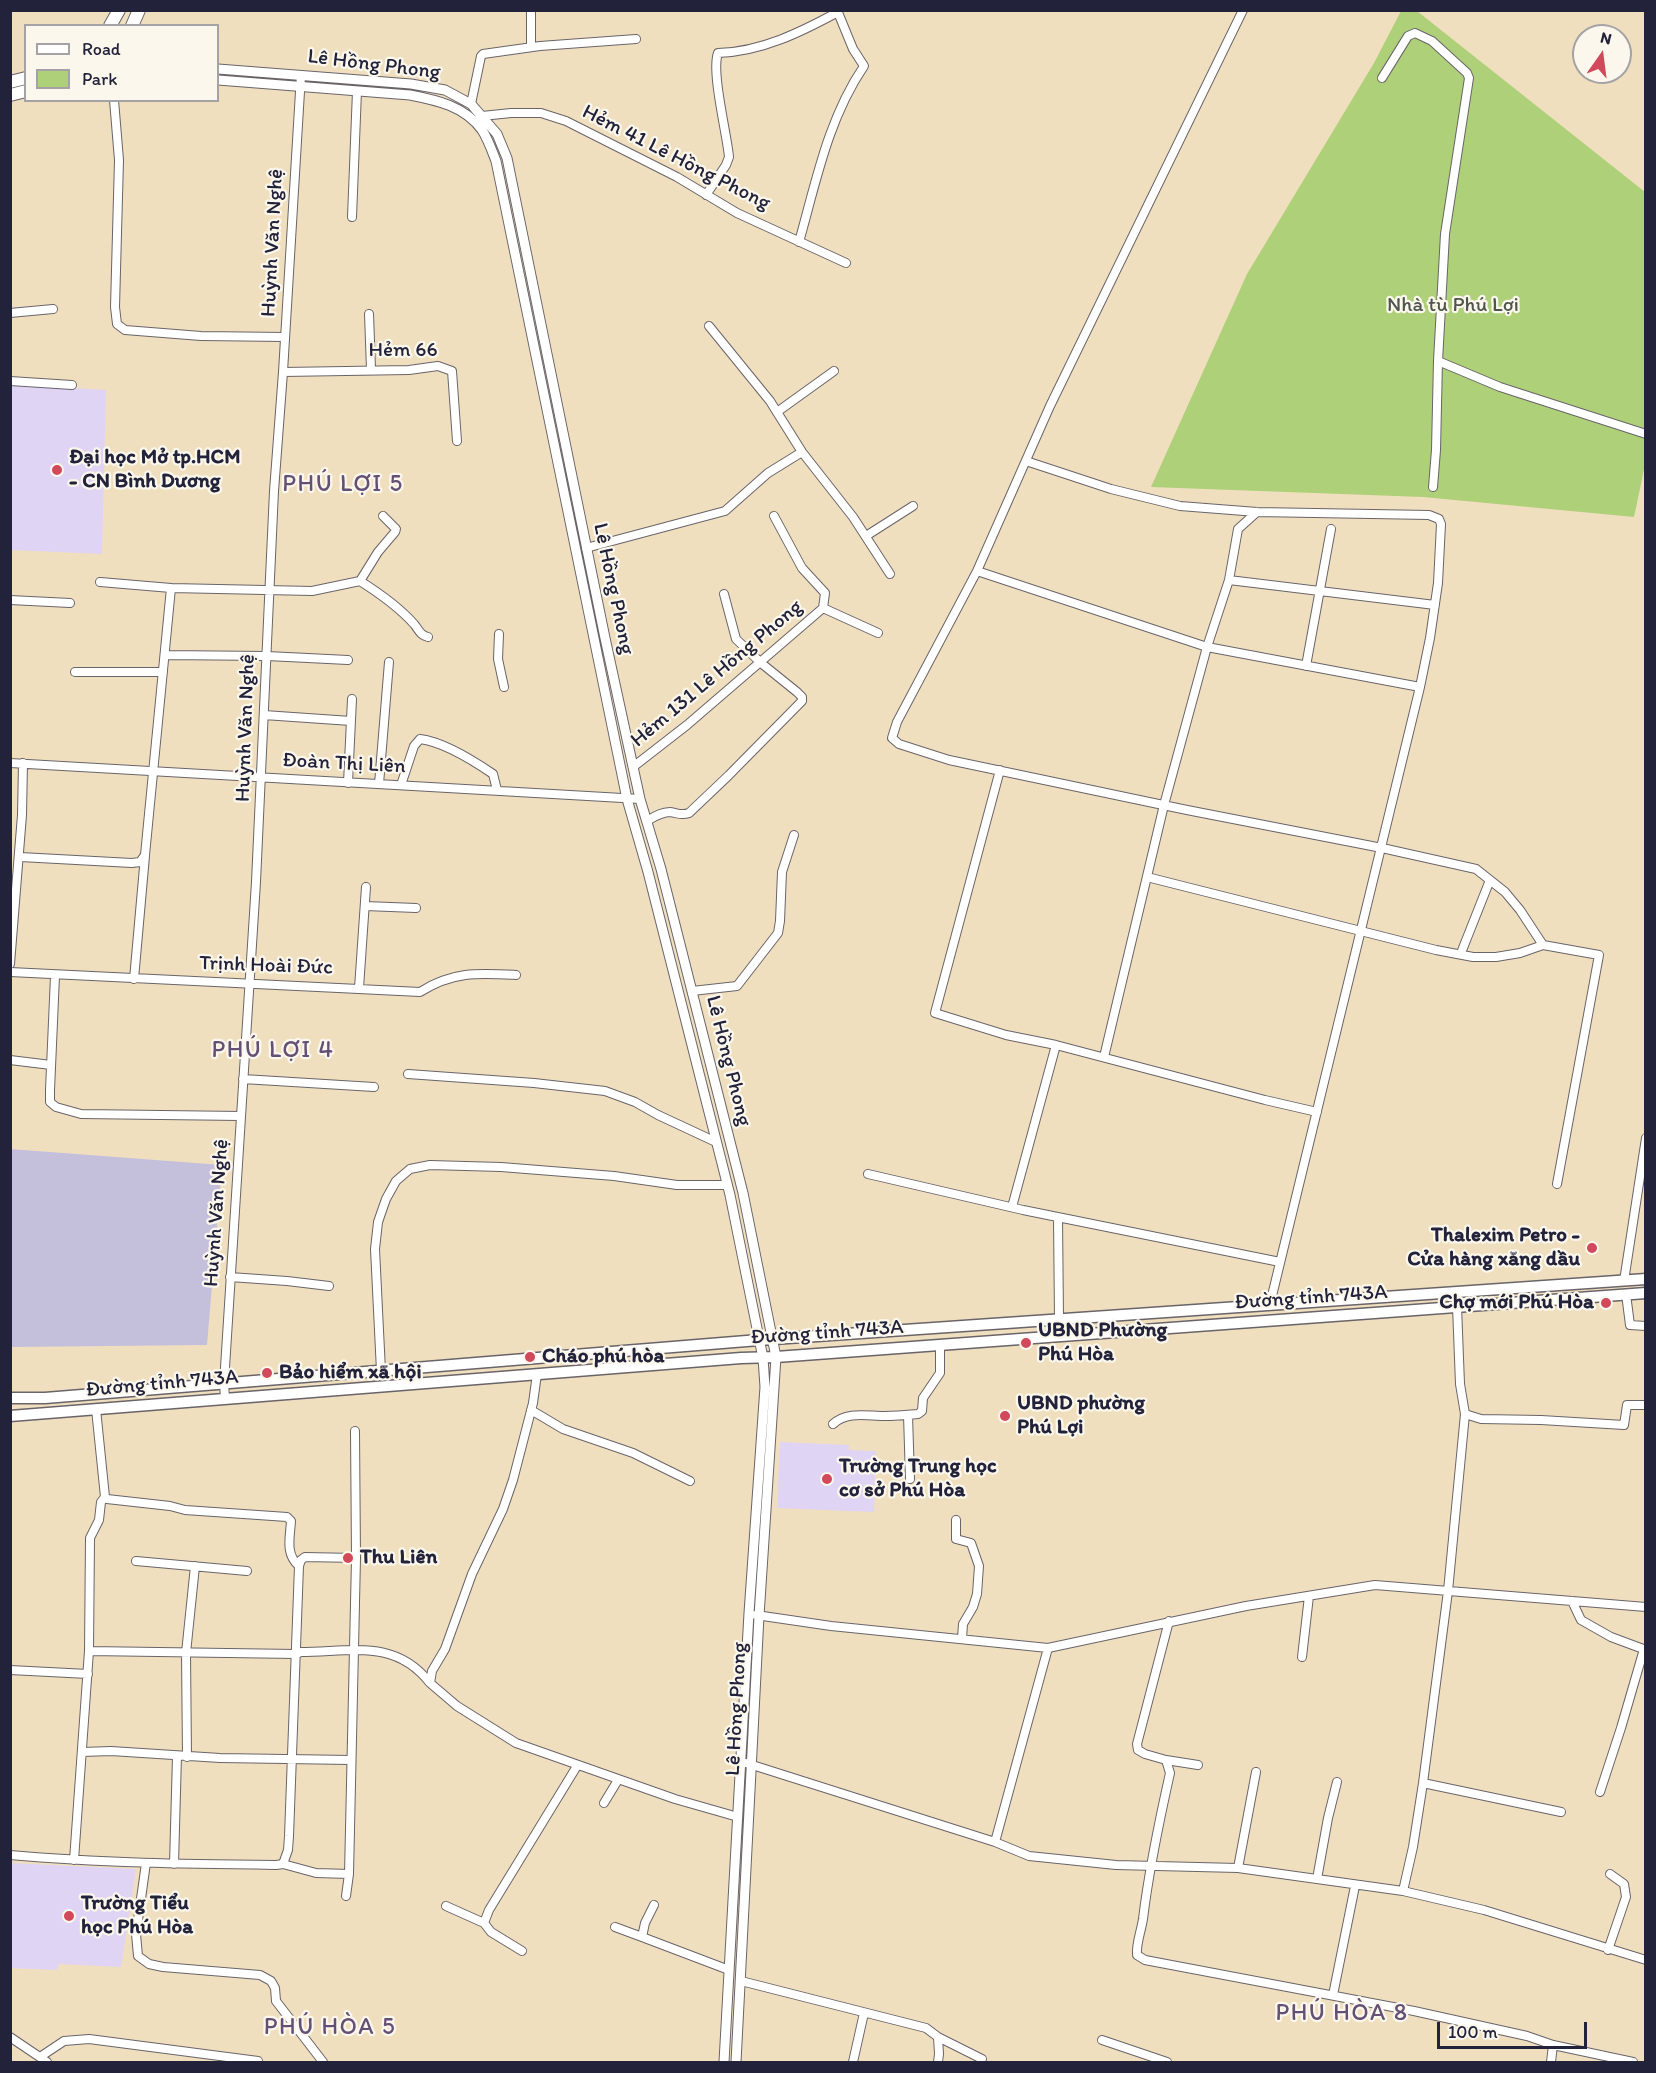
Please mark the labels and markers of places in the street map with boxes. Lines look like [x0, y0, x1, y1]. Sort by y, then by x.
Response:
place label: Đại học Mở tp.HCM - CN Bình Dương [69, 445, 241, 495]
marker: Đại học Mở tp.HCM - CN Bình Dương [50, 463, 64, 477]
place label: Thalexim Petro - Cửa hàng xăng dầu [1407, 1223, 1580, 1273]
marker: Thalexim Petro - Cửa hàng xăng dầu [1585, 1241, 1599, 1255]
place label: Chợ mới Phú Hòa [1439, 1290, 1594, 1316]
marker: Chợ mới Phú Hòa [1599, 1296, 1613, 1310]
place label: UBND Phường Phú Hòa [1038, 1318, 1167, 1368]
marker: UBND Phường Phú Hòa [1019, 1336, 1033, 1350]
place label: Cháo phú hòa [542, 1344, 664, 1370]
marker: Cháo phú hòa [523, 1350, 537, 1364]
place label: Bảo hiểm xã hội [279, 1360, 422, 1386]
marker: Bảo hiểm xã hội [260, 1366, 274, 1380]
place label: UBND phường Phú Lợi [1017, 1391, 1145, 1441]
marker: UBND phường Phú Lợi [998, 1409, 1012, 1423]
place label: Trường Trung học cơ sở Phú Hòa [839, 1454, 997, 1504]
marker: Trường Trung học cơ sở Phú Hòa [820, 1472, 834, 1486]
place label: Thu Liên [360, 1545, 437, 1571]
marker: Thu Liên [341, 1551, 355, 1565]
place label: Trường Tiểu học Phú Hòa [81, 1891, 193, 1941]
marker: Trường Tiểu học Phú Hòa [62, 1909, 76, 1923]

